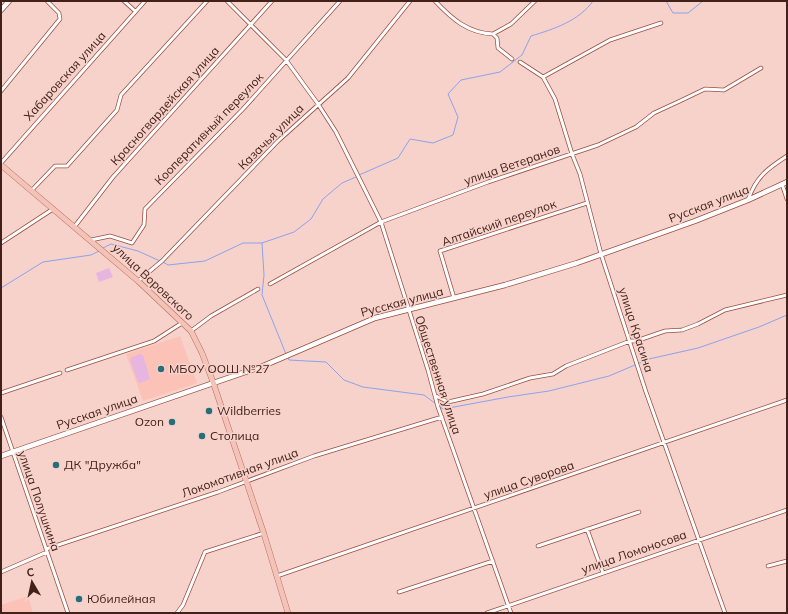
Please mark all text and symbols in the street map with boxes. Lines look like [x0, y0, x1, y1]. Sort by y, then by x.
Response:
street label: Хабаровская улица [21, 28, 109, 123]
street label: Красногвардейская улица [107, 43, 222, 168]
street label: Кооперативный переулок [151, 69, 267, 188]
street label: Казачья улица [235, 101, 307, 173]
street label: улица Ветеранов [462, 141, 562, 188]
street label: Русская улица [667, 181, 751, 226]
street label: Алтайский переулок [440, 196, 559, 249]
street label: улица Воровского [109, 240, 197, 323]
street label: Русская улица [359, 283, 445, 320]
street label: улица Красина [616, 286, 657, 374]
street label: Общественная улица [412, 313, 465, 436]
place label: МБОУ ООШ №27 [169, 361, 270, 376]
marker: МБОУ ООШ №27 [156, 364, 166, 374]
street label: Русская улица [54, 391, 139, 432]
place label: Wildberries [217, 403, 281, 418]
marker: Wildberries [204, 406, 214, 416]
place label: Ozon [135, 414, 164, 429]
marker: Ozon [167, 417, 177, 427]
place label: Столица [210, 428, 259, 443]
marker: Столица [197, 431, 207, 441]
street label: Локомотивная улица [179, 444, 300, 501]
street label: улица Полушкина [15, 448, 64, 553]
place label: ДК "Дружба" [64, 457, 141, 472]
street label: улица Суворова [482, 457, 576, 502]
marker: ДК "Дружба" [51, 460, 61, 470]
street label: улица Ломоносова [579, 526, 689, 577]
north arrow [12, 562, 52, 602]
text: С [26, 565, 36, 580]
place label: Юбилейная [87, 591, 156, 606]
marker: Юбилейная [74, 594, 84, 604]

